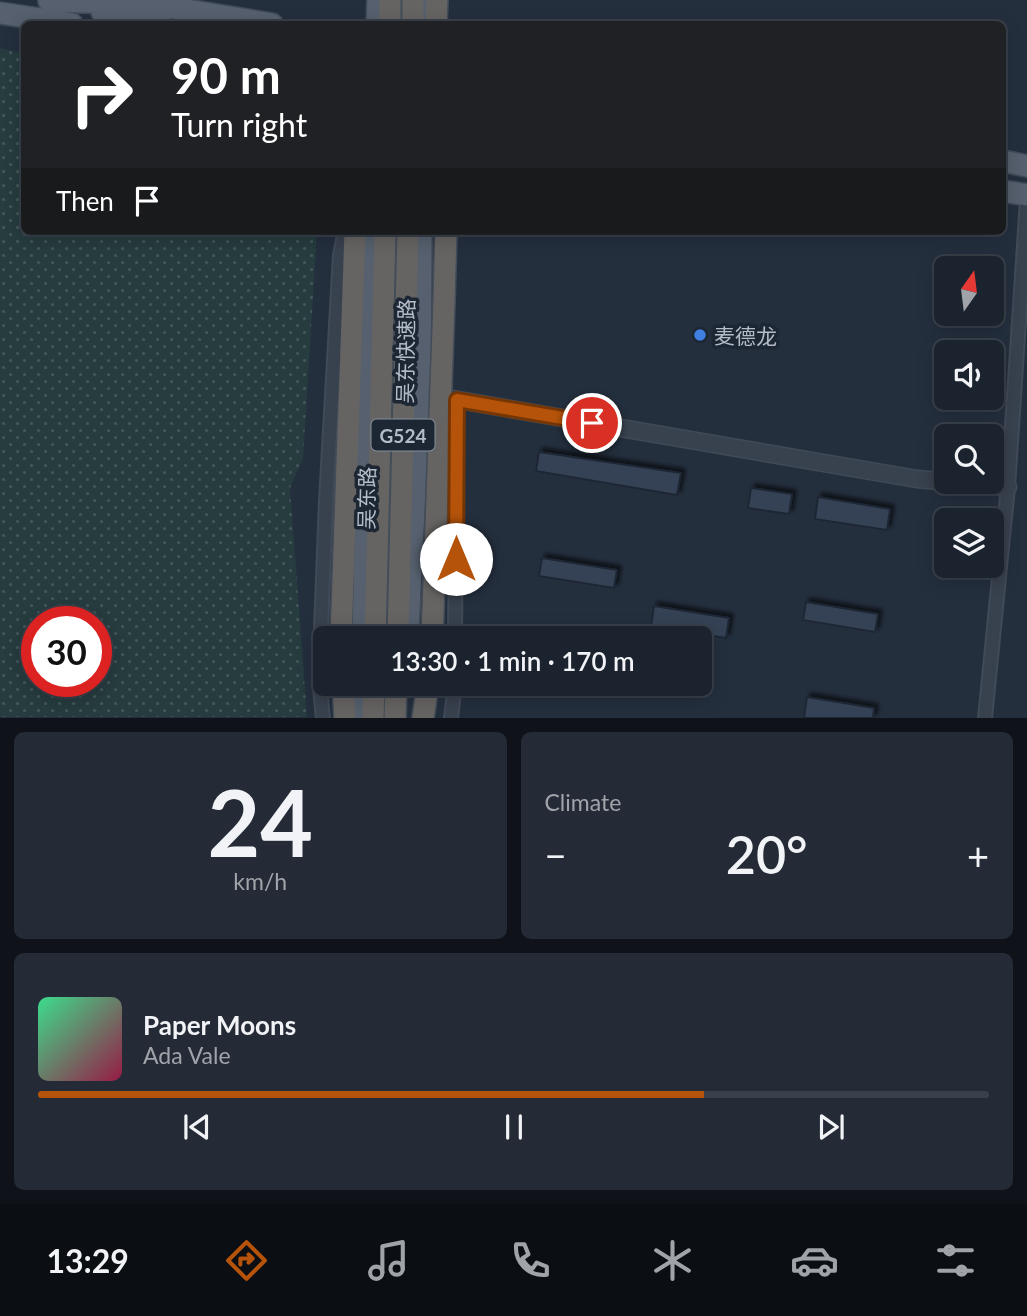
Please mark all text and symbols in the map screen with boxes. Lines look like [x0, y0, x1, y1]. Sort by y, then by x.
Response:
text: 90 m [171, 46, 281, 104]
icon: right [56, 49, 147, 140]
text: Turn right [171, 105, 307, 144]
icon: arrive [128, 182, 166, 220]
text: Then [56, 185, 114, 217]
north arrow [934, 256, 1004, 326]
map controls [934, 256, 1004, 578]
street label: 吴东快速路 [392, 298, 418, 404]
place label: 麦德龙 [714, 323, 777, 348]
marker: 麦德龙 [692, 327, 708, 343]
button: sound [934, 340, 1004, 410]
pin [562, 393, 622, 453]
icon: arrive [573, 404, 611, 442]
road number: G524 [372, 420, 434, 450]
button: search [934, 424, 1004, 494]
street label: 吴东路 [353, 466, 379, 530]
button: layers [934, 508, 1004, 578]
position arrow [419, 522, 493, 596]
speed limit sign: 30 [21, 606, 112, 697]
text: 13:30 · 1 min · 170 m [390, 645, 635, 677]
text: 24 [207, 767, 313, 876]
text: Climate [545, 788, 621, 816]
text: 20° [726, 823, 808, 885]
text: − [545, 832, 567, 878]
text: + [967, 832, 989, 878]
text: km/h [233, 867, 287, 895]
text: Paper Moons [143, 1009, 296, 1041]
text: Ada Vale [143, 1041, 231, 1069]
icon: previous [178, 1108, 216, 1146]
icon: pause [495, 1108, 533, 1146]
icon: next [812, 1108, 850, 1146]
icon: directions [222, 1236, 271, 1285]
icon: music [364, 1236, 413, 1285]
icon: phone [506, 1236, 555, 1285]
icon: climate [648, 1236, 697, 1285]
icon: car [790, 1236, 839, 1285]
icon: filters [931, 1236, 980, 1285]
text: 13:29 [46, 1241, 129, 1280]

